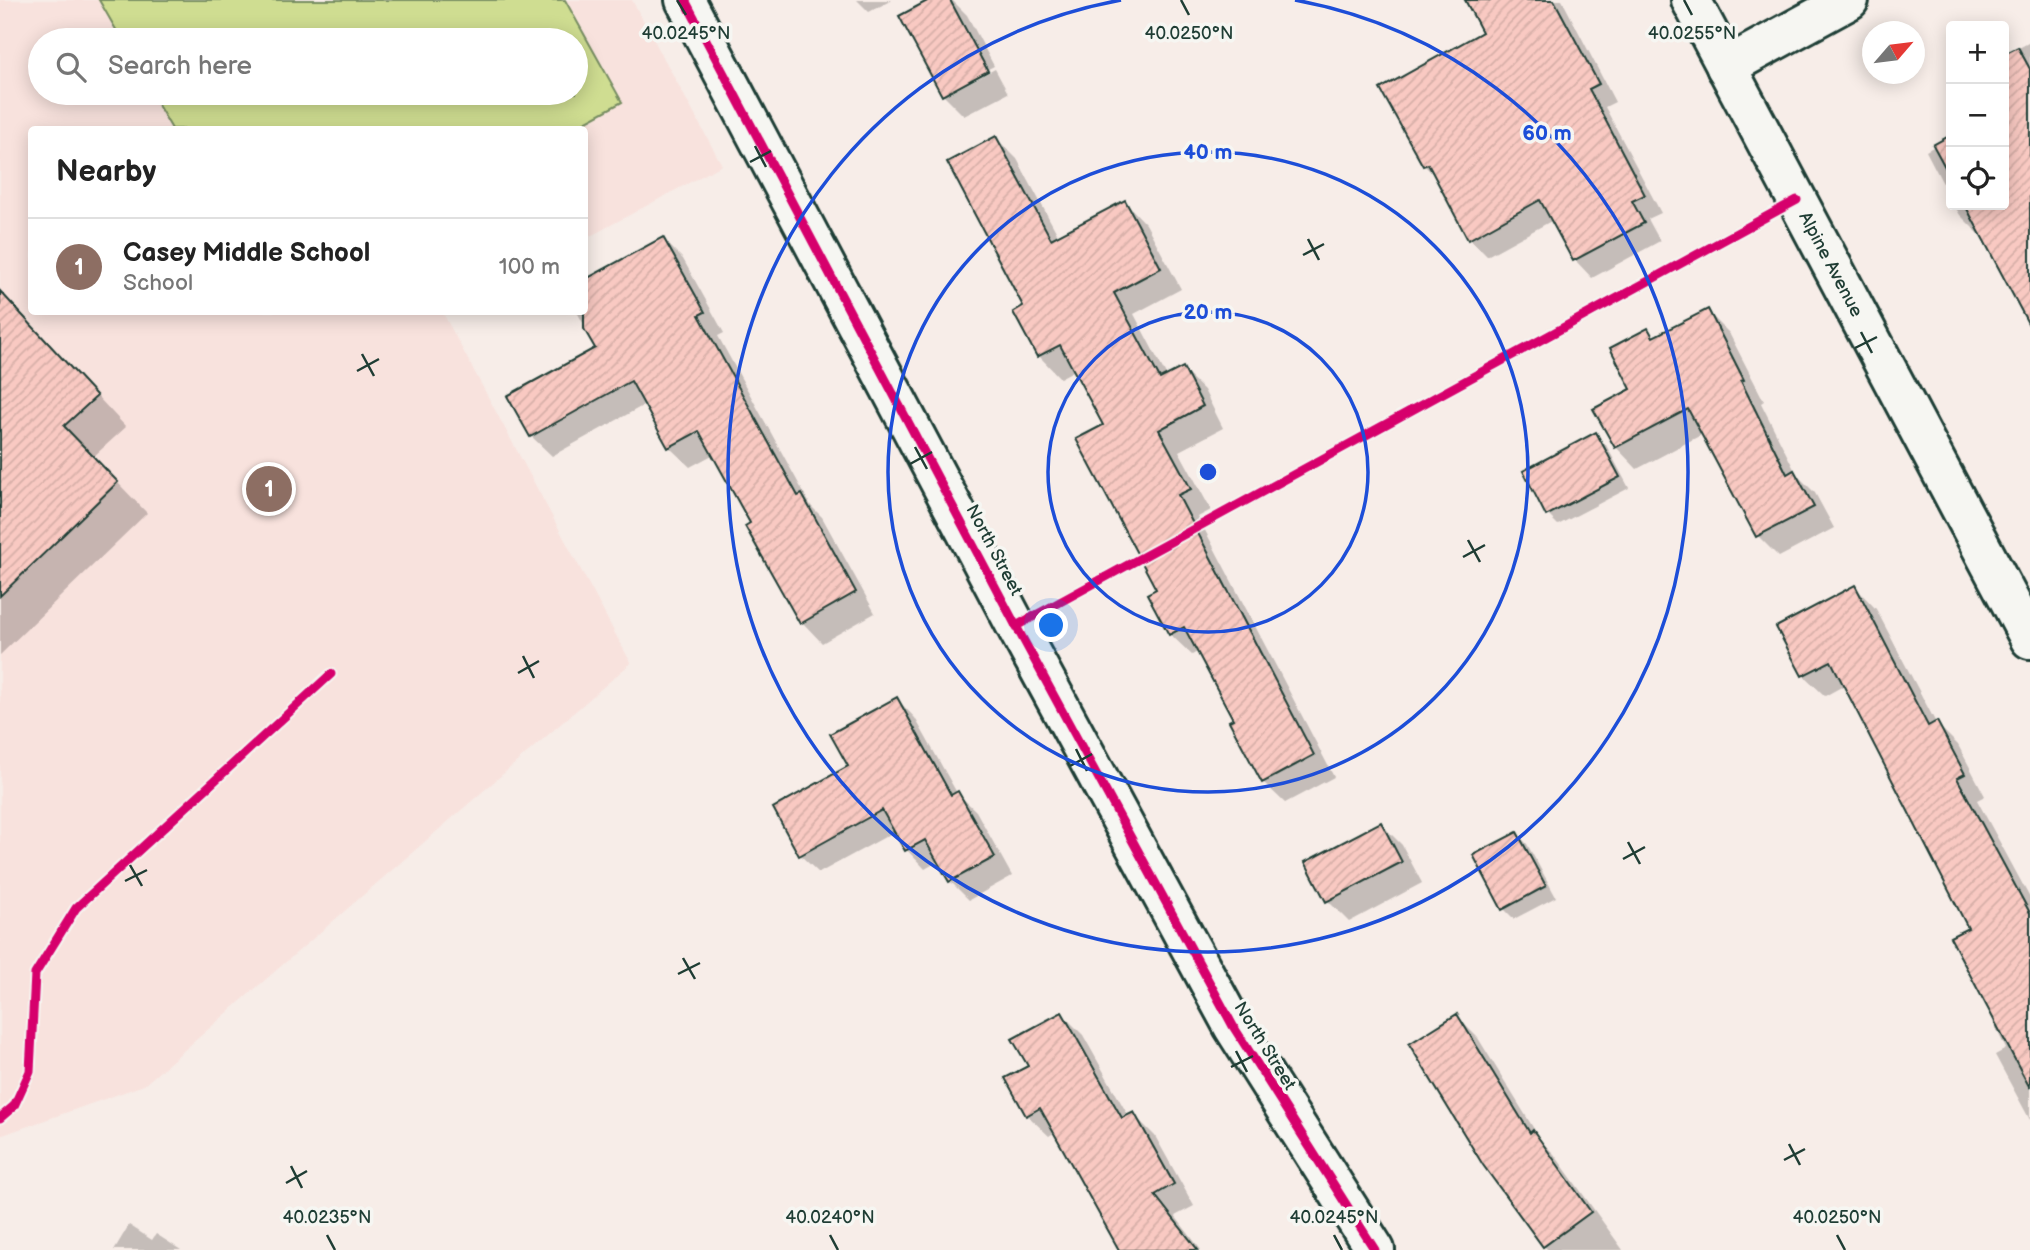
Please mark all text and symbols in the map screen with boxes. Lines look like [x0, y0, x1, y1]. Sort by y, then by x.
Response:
north arrow [1862, 21, 1925, 84]
map controls [1946, 21, 2009, 210]
button: + [1946, 21, 2009, 84]
text: 40.0245°N [642, 23, 730, 44]
text: 40.0250°N [1144, 23, 1234, 44]
text: 40.0255°N [1648, 23, 1736, 44]
search box [28, 28, 588, 105]
icon: search [52, 48, 90, 86]
text: Search here [108, 51, 252, 82]
button: − [1946, 84, 2009, 147]
text: 60 m [1522, 121, 1572, 146]
text: 40 m [1183, 140, 1233, 165]
button: locate [1946, 147, 2009, 210]
text: Nearby [56, 154, 156, 190]
street label: Alpine Avenue [1795, 208, 1868, 321]
text: Casey Middle School [123, 238, 370, 269]
text: 1 [74, 253, 84, 281]
text: 100 m [499, 253, 560, 281]
text: School [123, 269, 193, 297]
text: 20 m [1184, 300, 1232, 325]
centre of rings [1196, 460, 1220, 484]
pin: 1 [246, 463, 292, 515]
street label: North Street [961, 501, 1027, 599]
your location [1034, 608, 1068, 642]
street label: North Street [1230, 998, 1301, 1094]
text: 40.0235°N [283, 1207, 371, 1228]
text: 40.0240°N [785, 1207, 875, 1228]
text: 40.0245°N [1290, 1207, 1378, 1228]
text: 40.0250°N [1792, 1207, 1882, 1228]

